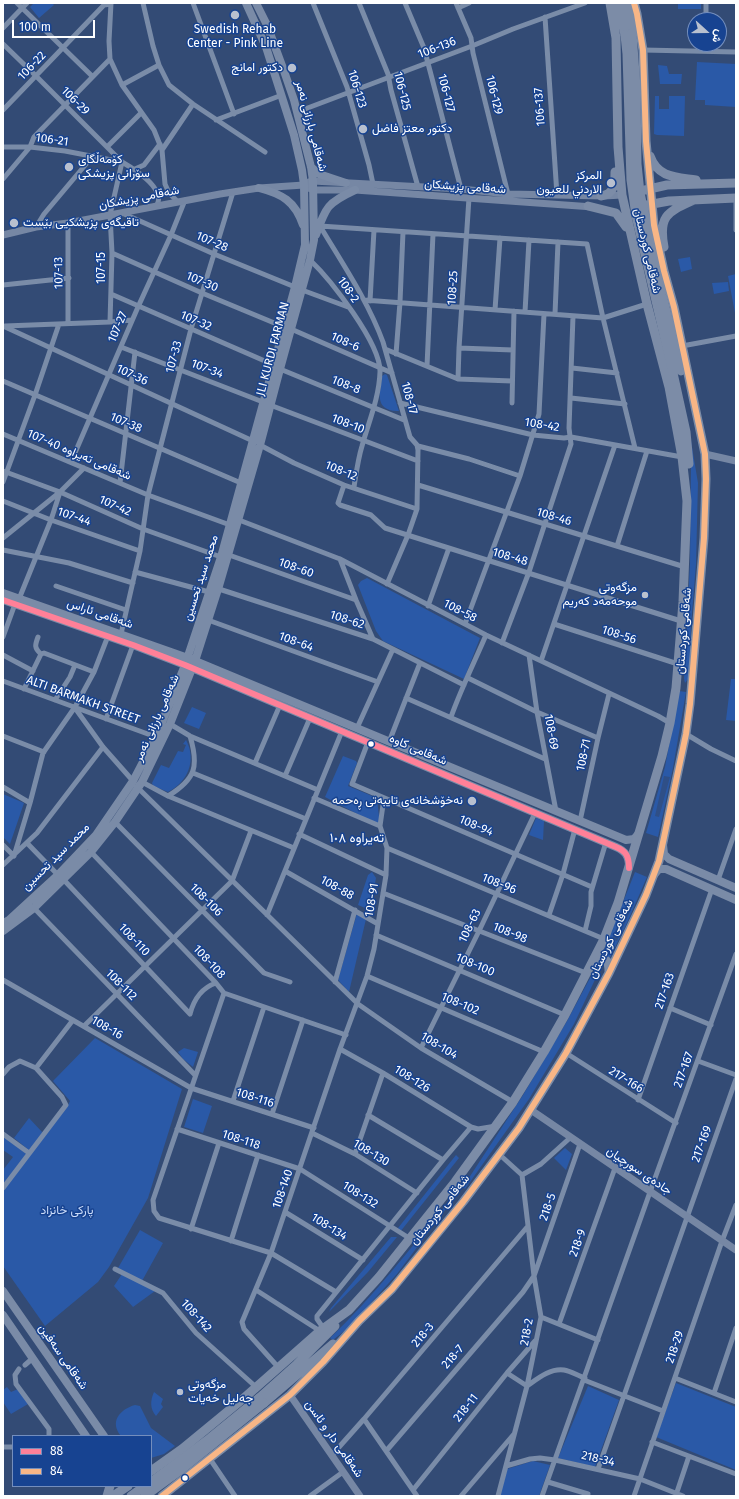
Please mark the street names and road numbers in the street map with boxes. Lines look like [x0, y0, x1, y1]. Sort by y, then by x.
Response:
street label: 106-136 [416, 34, 458, 62]
street label: 106-22 [15, 49, 49, 83]
street label: 106-123 [344, 68, 370, 110]
street label: 106-125 [390, 70, 414, 112]
street label: 106-127 [434, 73, 458, 113]
street label: 106-129 [482, 74, 506, 116]
street label: شەقامی بارزانی نەمر [292, 79, 330, 173]
street label: 106-29 [58, 84, 92, 118]
street label: 106-137 [531, 87, 549, 127]
street label: 106-21 [35, 131, 69, 149]
street label: شەقامی پزیشکان [424, 177, 506, 197]
street label: شەقامی پزیشکان [97, 183, 181, 213]
street label: شەقامی کوردستان [630, 207, 664, 295]
street label: 107-28 [194, 229, 230, 255]
street label: 107-15 [95, 252, 109, 284]
street label: 107-13 [52, 257, 66, 289]
street label: 107-30 [184, 269, 220, 295]
street label: 108-25 [445, 270, 461, 306]
street label: 108-2 [334, 274, 362, 306]
street label: JLI KURDI FARMAN [254, 300, 292, 398]
street label: 107-32 [178, 308, 214, 334]
street label: 107-27 [105, 309, 131, 345]
street label: 108-6 [328, 329, 362, 355]
street label: 107-33 [163, 339, 185, 375]
street label: 107-34 [189, 356, 225, 382]
street label: 107-36 [114, 361, 150, 389]
street label: 108-8 [329, 373, 363, 397]
street label: 108-17 [398, 380, 420, 416]
street label: 107-38 [108, 410, 144, 436]
street label: 108-10 [329, 411, 367, 437]
street label: 108-42 [523, 415, 561, 435]
street label: شه‌قامی ته‌یراوه‌ 40-107 [25, 427, 133, 483]
street label: 108-12 [323, 458, 359, 484]
street label: 107-42 [97, 493, 133, 519]
street label: 107-44 [55, 505, 93, 529]
street label: 108-46 [535, 505, 573, 529]
street label: محمد سید تحسین [180, 533, 222, 623]
street label: 108-48 [491, 545, 529, 569]
street label: 108-60 [276, 555, 316, 581]
street label: شەقامی کوردستان [673, 587, 695, 675]
street label: شەقامی ئاراس [65, 596, 135, 632]
street label: 108-58 [441, 596, 479, 626]
street label: 108-62 [328, 608, 366, 632]
street label: 108-56 [600, 623, 638, 647]
street label: 108-64 [277, 629, 315, 655]
street label: شەقامی بارزانی نەمر [131, 672, 183, 764]
street label: ALTI BARMAKH STREET [24, 673, 142, 727]
street label: 108-69 [541, 713, 561, 751]
street label: شەقامی کاوە [387, 731, 449, 769]
street label: 108-71 [574, 737, 594, 773]
street label: 108-94 [457, 812, 495, 840]
street label: محمد سید تحسین [19, 820, 93, 894]
street label: 108-96 [480, 871, 518, 897]
street label: 108-88 [318, 873, 356, 903]
street label: 108-106 [186, 880, 226, 920]
street label: 108-91 [362, 882, 382, 918]
street label: شەقامی کوردستان [586, 897, 636, 981]
street label: 108-63 [456, 907, 484, 945]
street label: 108-98 [491, 920, 529, 946]
street label: 108-110 [115, 921, 153, 959]
street label: 108-108 [190, 942, 228, 982]
street label: 108-100 [453, 950, 497, 980]
street label: 108-112 [102, 966, 140, 1004]
street label: 217-163 [652, 971, 678, 1011]
street label: 108-102 [439, 990, 481, 1018]
street label: 108-16 [89, 1013, 125, 1043]
street label: 108-104 [418, 1029, 460, 1063]
street label: 217-167 [671, 1050, 697, 1090]
street label: 108-126 [391, 1062, 433, 1096]
street label: 217-166 [606, 1064, 646, 1096]
street label: 108-116 [234, 1085, 276, 1111]
street label: 217-169 [689, 1124, 715, 1164]
street label: 108-118 [220, 1127, 262, 1153]
street label: 108-130 [350, 1136, 392, 1170]
street label: جادەی سورچیان [604, 1144, 674, 1198]
street label: 108-140 [270, 1167, 296, 1211]
street label: شەقامی کوردستان [407, 1172, 473, 1248]
street label: 108-132 [339, 1178, 381, 1212]
street label: 218-5 [537, 1191, 559, 1223]
street label: 108-134 [308, 1210, 350, 1244]
street label: 218-9 [566, 1227, 590, 1259]
street label: 108-142 [177, 1296, 215, 1336]
street label: 218-2 [517, 1317, 537, 1347]
street label: 218-3 [409, 1320, 437, 1350]
street label: شەقامی سەفین [35, 1322, 91, 1392]
street label: 218-29 [663, 1329, 687, 1365]
street label: 218-7 [439, 1342, 467, 1372]
street label: 218-11 [450, 1391, 482, 1425]
street label: شەقامی دار و ئاسن [302, 1398, 366, 1480]
street label: 218-34 [580, 1448, 616, 1470]

